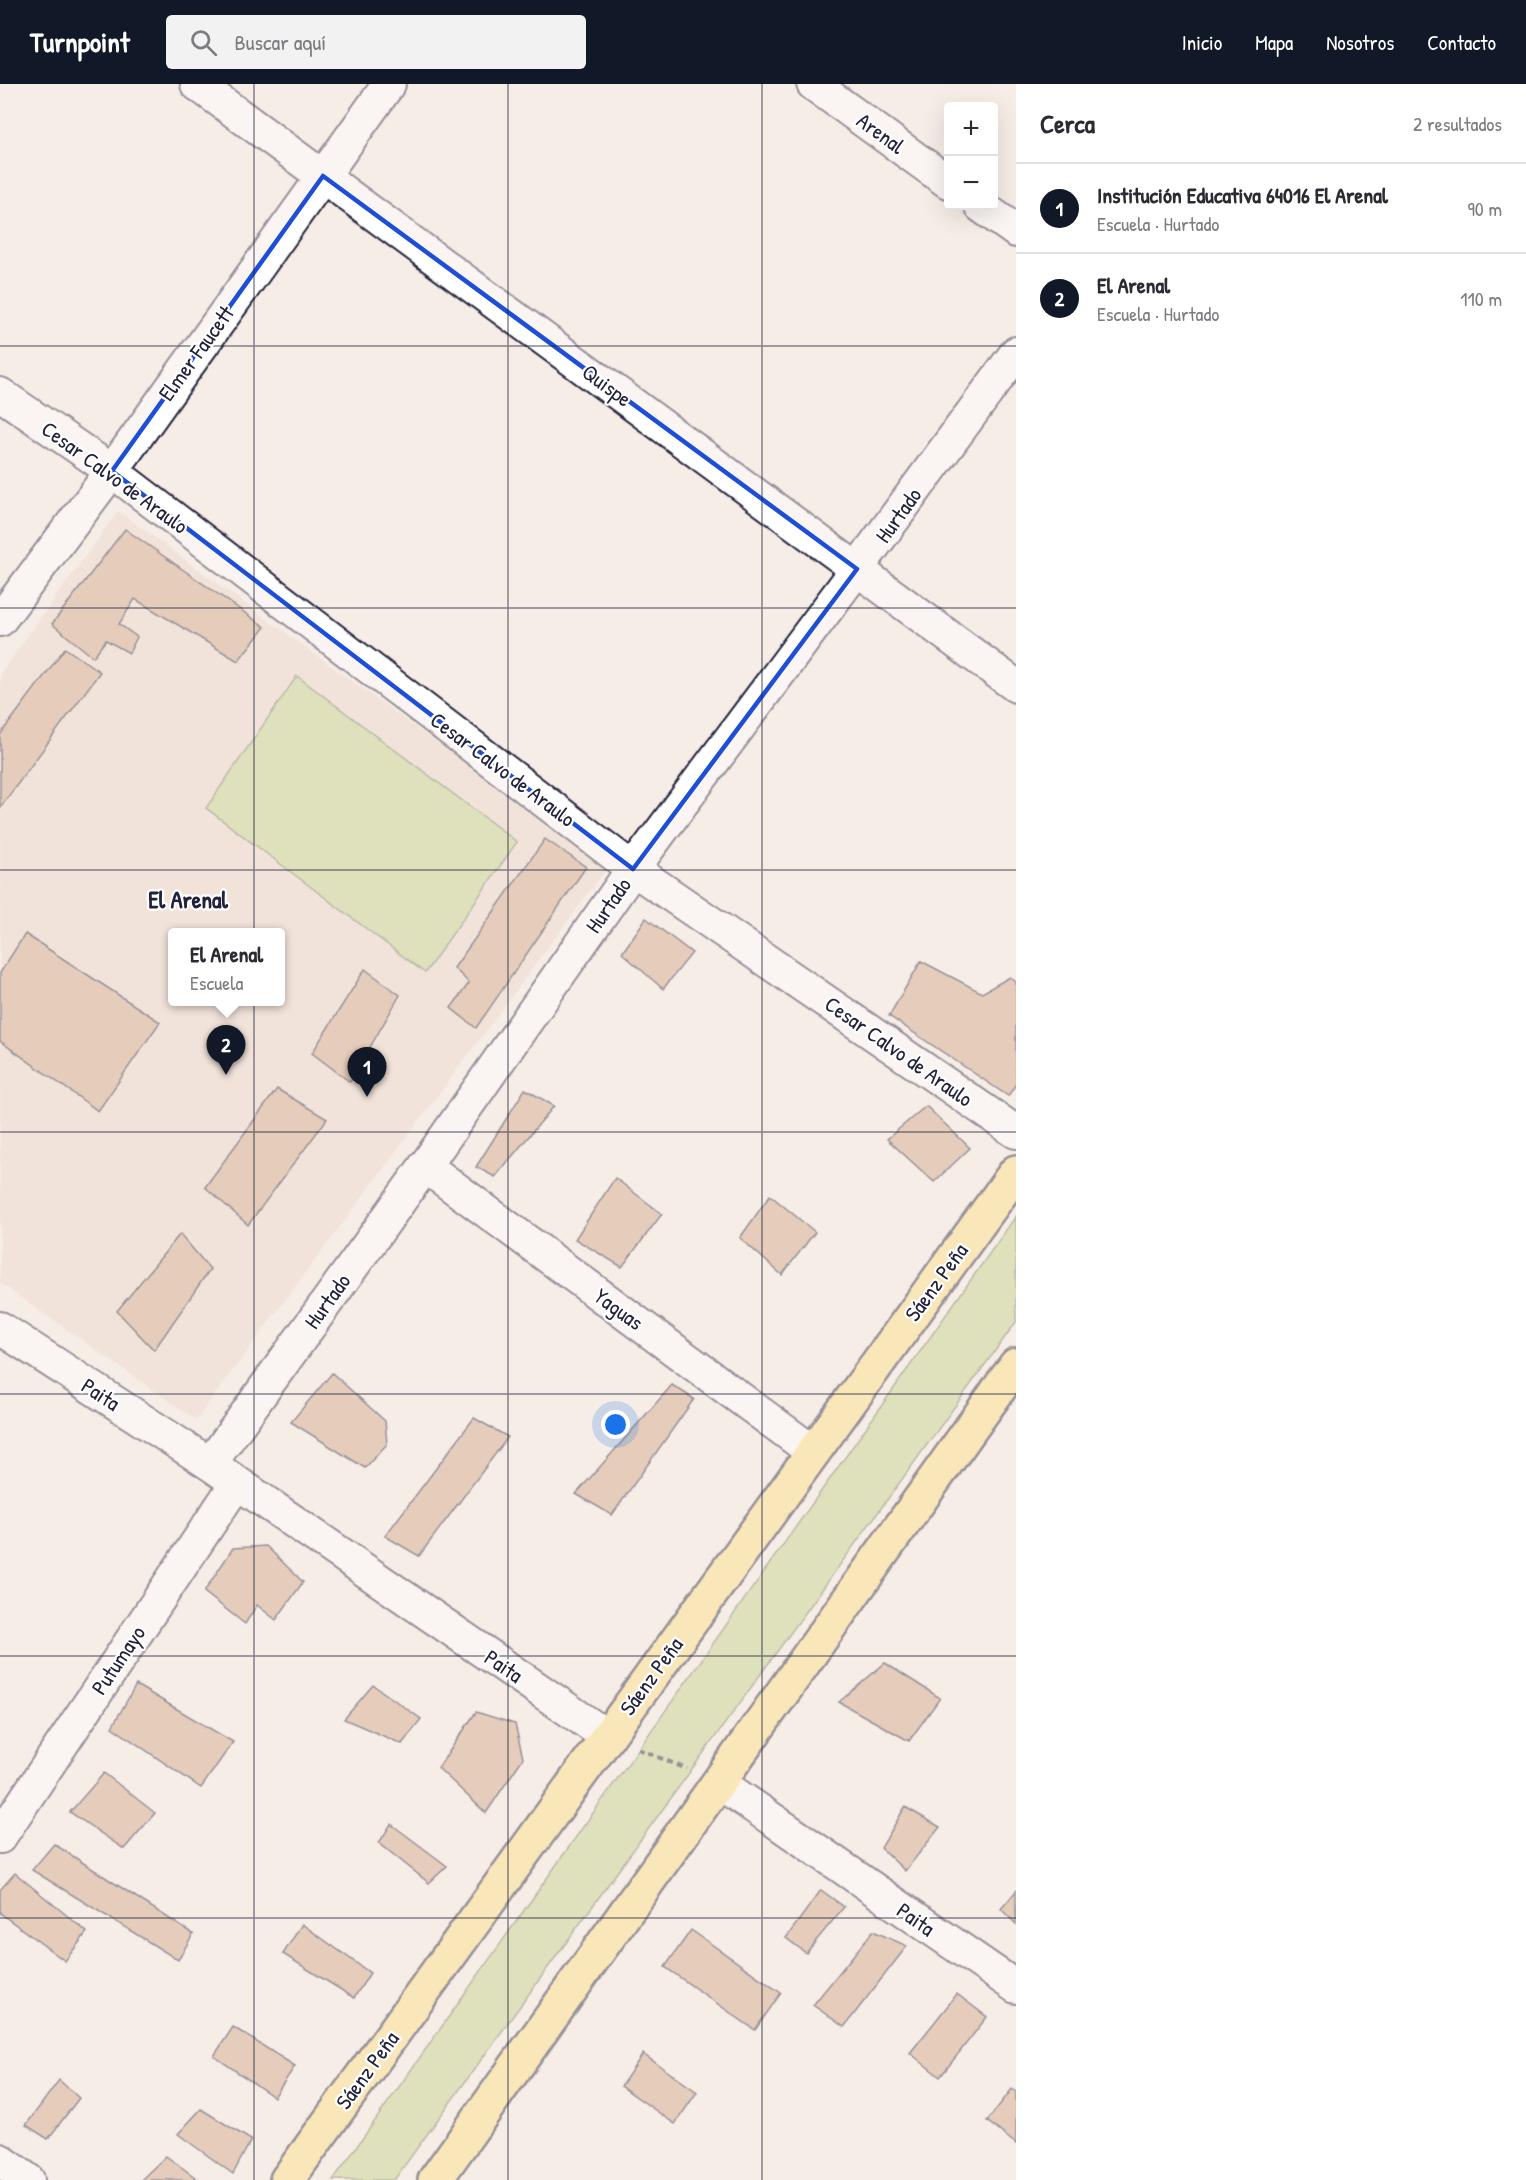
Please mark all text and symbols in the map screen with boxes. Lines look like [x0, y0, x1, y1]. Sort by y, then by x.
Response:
search box [166, 15, 586, 69]
text: Turnpoint [30, 23, 130, 61]
icon: search [187, 26, 220, 59]
text: Buscar aquí [235, 27, 326, 57]
text: Inicio [1182, 28, 1222, 57]
text: Mapa [1255, 28, 1293, 57]
text: Nosotros [1326, 28, 1394, 57]
text: Contacto [1427, 28, 1496, 57]
map controls [944, 102, 998, 210]
button: + [944, 102, 998, 156]
street label: Arenal [851, 105, 911, 161]
text: Cerca [1040, 106, 1095, 141]
text: 2 resultados [1413, 110, 1502, 137]
button: − [944, 156, 998, 210]
text: Institución Educativa 64016 El Arenal [1097, 180, 1388, 210]
text: 1 [1056, 195, 1063, 222]
text: 90 m [1468, 195, 1502, 222]
text: Escuela · Hurtado [1097, 210, 1219, 237]
text: El Arenal [1097, 270, 1170, 300]
text: 2 [1055, 285, 1064, 312]
text: 110 m [1460, 285, 1502, 312]
street label: Elmer Faucett [151, 299, 241, 407]
text: Escuela · Hurtado [1097, 300, 1219, 327]
street label: Quispe [576, 357, 638, 413]
street label: Cesar Calvo de Araulo [36, 414, 194, 540]
street label: Hurtado [868, 481, 928, 549]
street label: Cesar Calvo de Araulo [424, 705, 582, 834]
street label: Hurtado [578, 871, 638, 939]
district label: El Arenal [148, 883, 228, 915]
popup [168, 928, 285, 1006]
text: El Arenal [190, 939, 263, 969]
text: Escuela [190, 969, 243, 996]
street label: Cesar Calvo de Araulo [819, 989, 979, 1113]
pin: 2 [206, 1026, 246, 1075]
pin: 1 [348, 1048, 386, 1097]
street label: Sáenz Peña [897, 1237, 975, 1327]
street label: Hurtado [297, 1267, 357, 1335]
street label: Yaguas [588, 1281, 650, 1337]
street label: Paita [76, 1370, 126, 1418]
your location [601, 1410, 630, 1439]
street label: Putumayo [84, 1619, 152, 1701]
street label: Sáenz Peña [612, 1631, 690, 1721]
street label: Paita [479, 1642, 529, 1690]
street label: Paita [891, 1895, 941, 1943]
street label: Sáenz Peña [328, 2025, 406, 2115]

